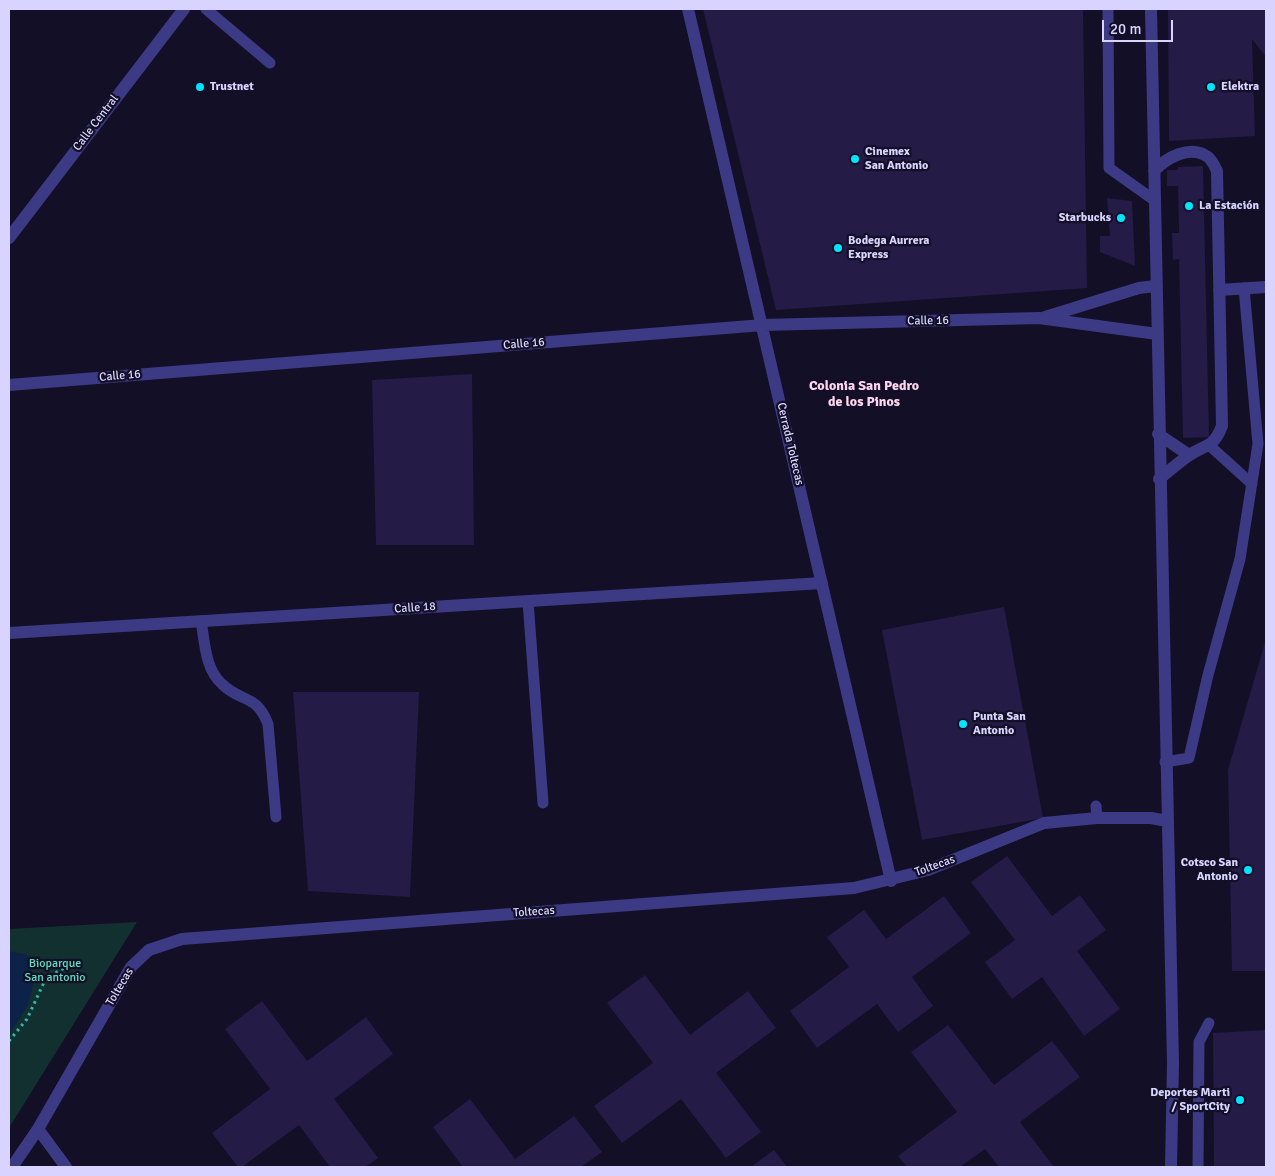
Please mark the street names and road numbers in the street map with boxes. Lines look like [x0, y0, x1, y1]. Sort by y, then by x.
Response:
street label: Calle Central [70, 92, 122, 154]
street label: Calle 16 [907, 313, 949, 329]
street label: Calle 16 [503, 335, 545, 353]
street label: Calle 16 [99, 367, 141, 385]
street label: Cerrada Toltecas [773, 401, 807, 487]
street label: Calle 18 [394, 599, 436, 617]
street label: Toltecas [913, 852, 957, 880]
street label: Toltecas [513, 903, 555, 921]
street label: Toltecas [103, 965, 137, 1009]

